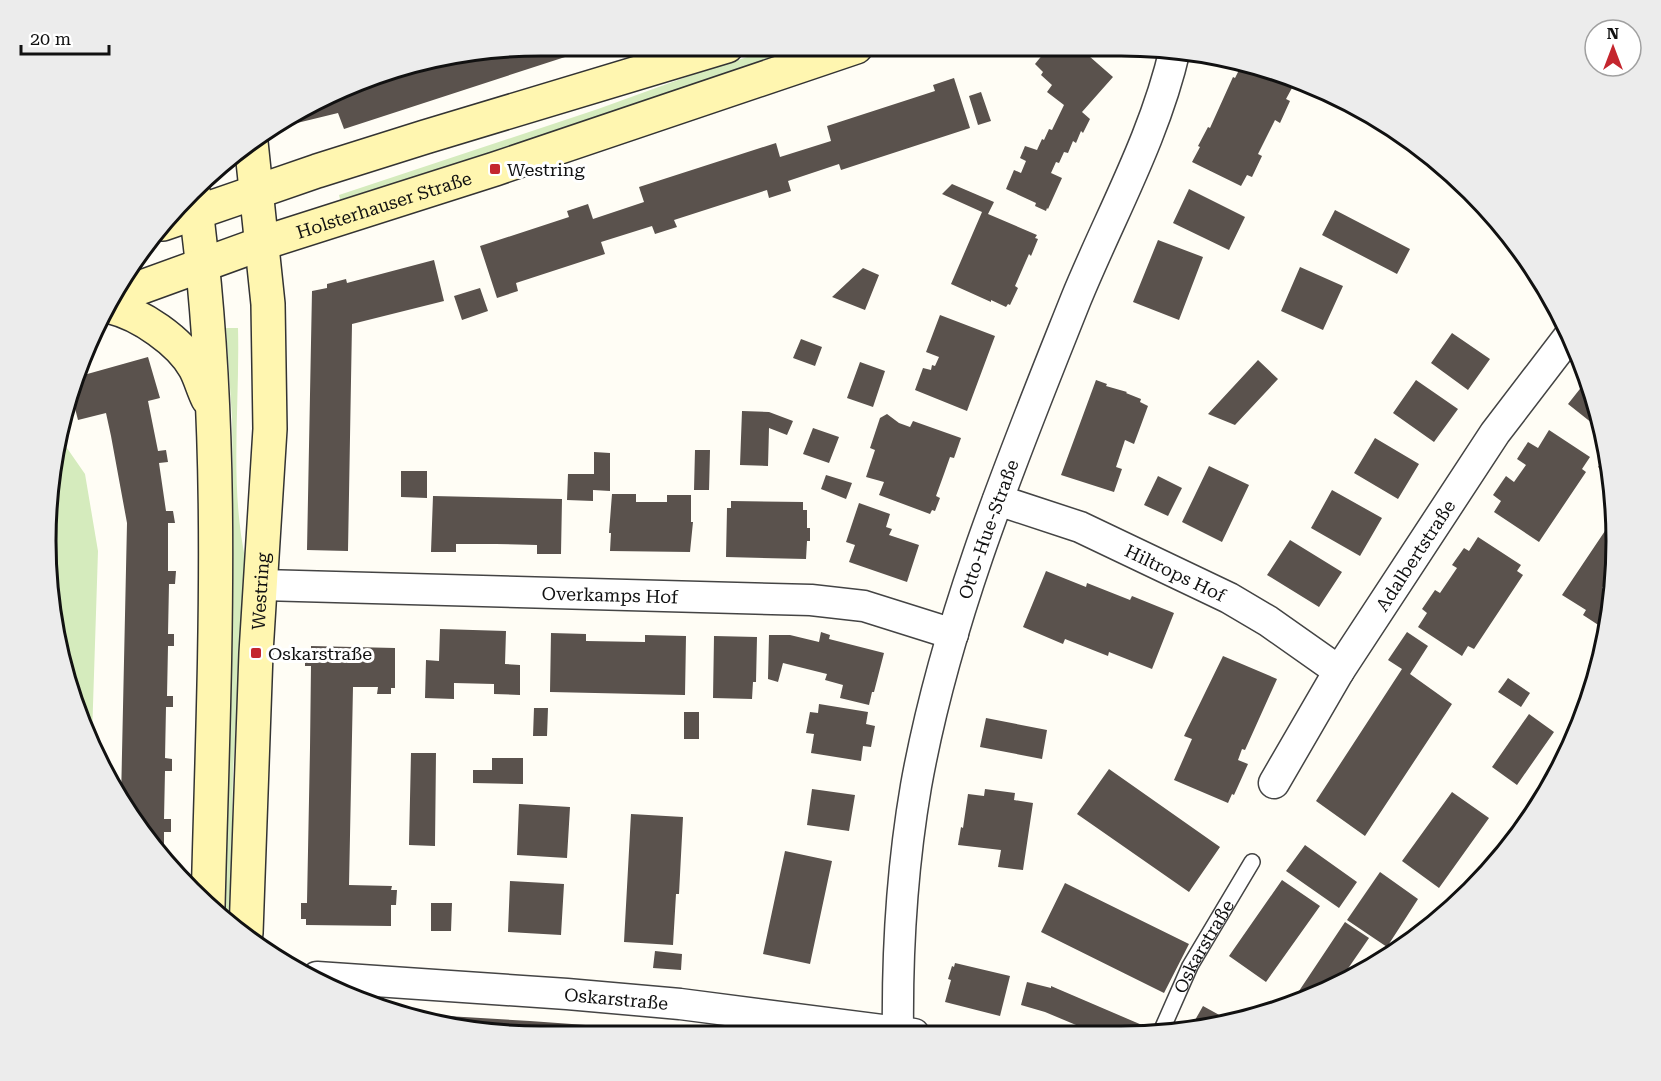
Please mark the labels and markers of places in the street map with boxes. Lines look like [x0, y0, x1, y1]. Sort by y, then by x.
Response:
place label: Westring [507, 159, 585, 180]
marker: Westring [488, 162, 502, 176]
place label: Oskarstraße [268, 643, 372, 664]
marker: Oskarstraße [249, 646, 263, 660]

